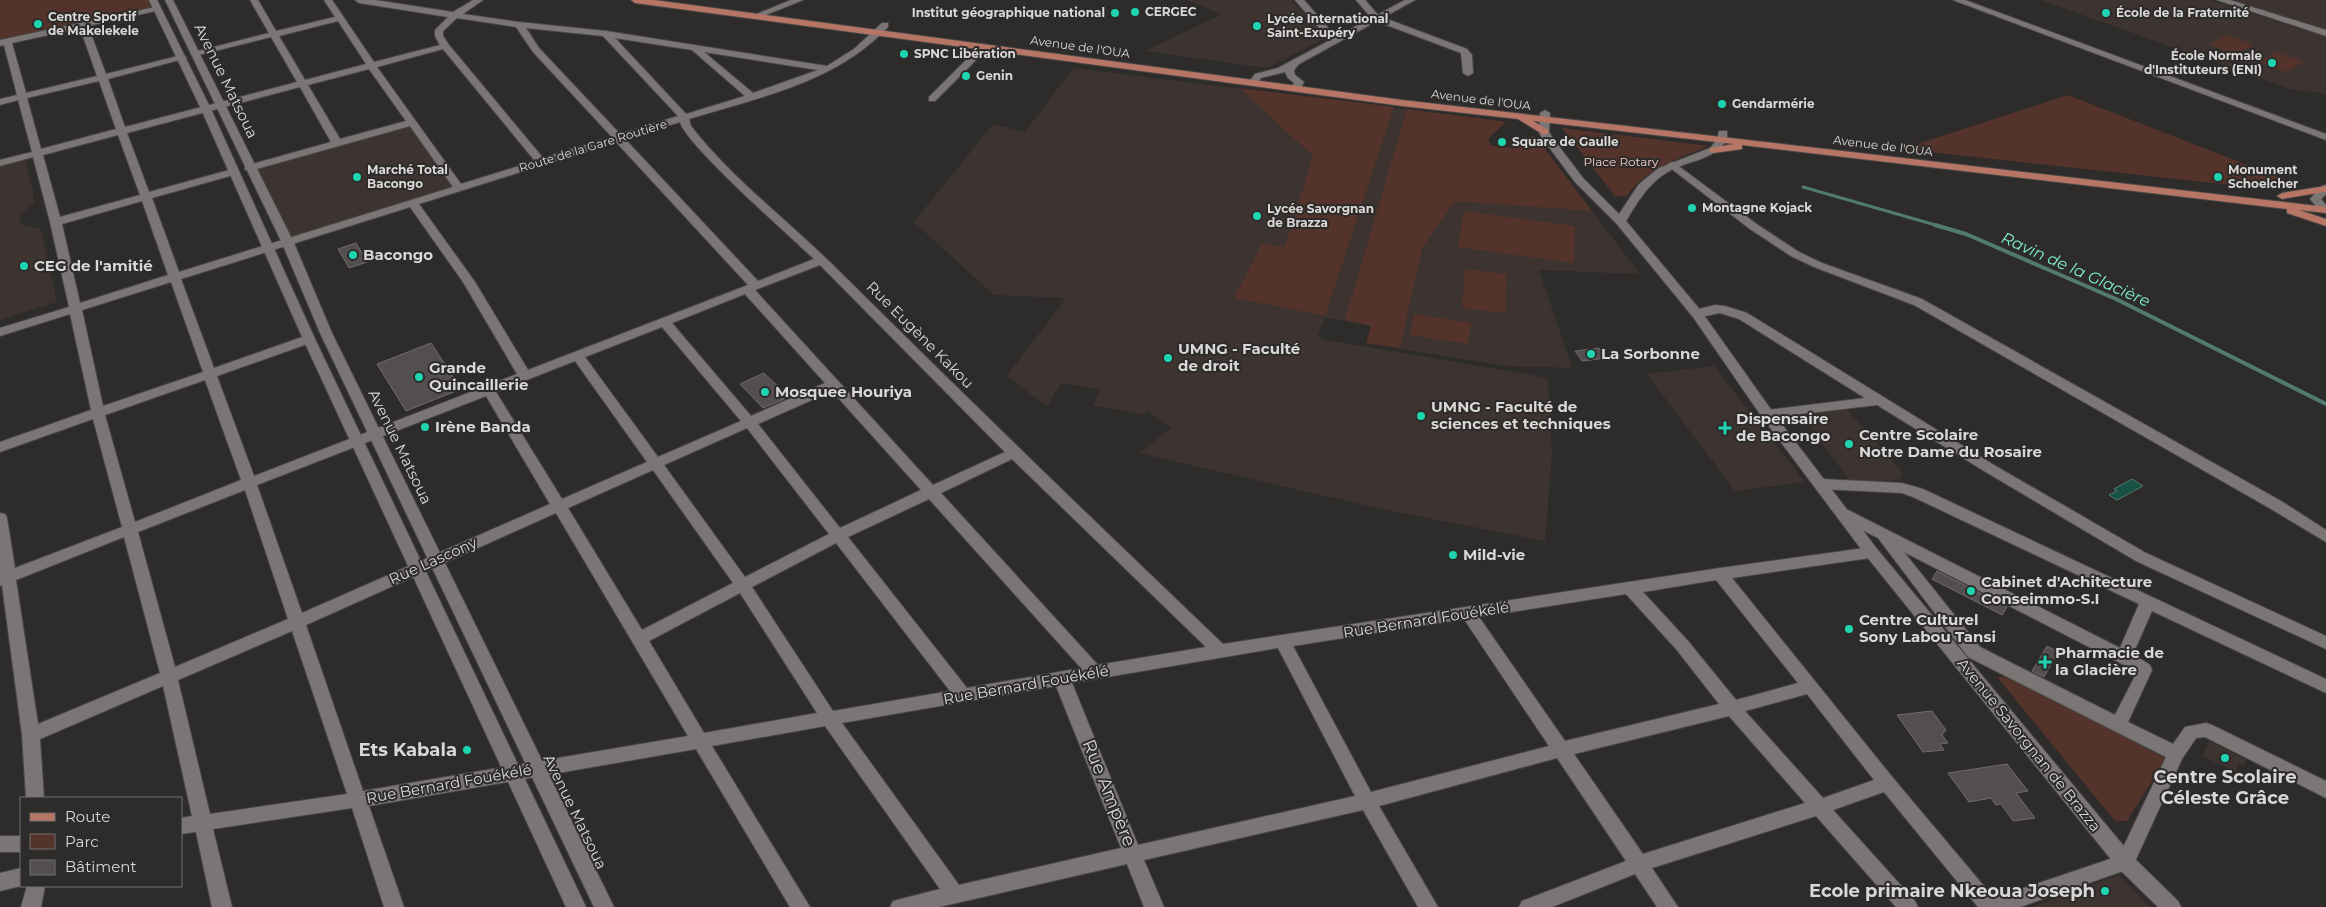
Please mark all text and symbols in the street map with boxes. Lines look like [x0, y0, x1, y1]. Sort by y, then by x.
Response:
place label: CERGEC [1145, 4, 1197, 19]
place label: Institut géographique national [912, 5, 1105, 20]
place label: École de la Fraternité [2116, 5, 2249, 20]
marker: CERGEC [1129, 6, 1141, 18]
marker: Institut géographique national [1109, 7, 1121, 19]
marker: École de la Fraternité [2100, 7, 2112, 19]
place label: Centre Sportif de Makelekele [48, 9, 139, 38]
place label: Lycée International Saint-Exupéry [1267, 11, 1388, 40]
marker: Centre Sportif de Makelekele [32, 18, 44, 30]
street label: Avenue Matsoua [190, 20, 262, 141]
marker: Lycée International Saint-Exupéry [1251, 20, 1263, 32]
street label: Avenue de l'OUA [1029, 32, 1131, 61]
place label: SPNC Libération [914, 46, 1016, 61]
marker: SPNC Libération [898, 48, 910, 60]
place label: École Normale d'Instituteurs (ENI) [2144, 48, 2262, 77]
marker: École Normale d'Instituteurs (ENI) [2266, 57, 2278, 69]
place label: Genin [976, 68, 1013, 83]
marker: Genin [960, 70, 972, 82]
street label: Avenue de l'OUA [1430, 86, 1532, 113]
place label: Gendarmérie [1732, 96, 1815, 111]
marker: Gendarmérie [1716, 98, 1728, 110]
street label: Route de la Gare Routière [517, 116, 669, 175]
street label: Avenue de l'OUA [1832, 132, 1934, 159]
place label: Square de Gaulle [1512, 134, 1619, 149]
marker: Square de Gaulle [1496, 136, 1508, 148]
park label: Place Rotary [1583, 154, 1659, 169]
place label: Marché Total Bacongo [367, 162, 448, 191]
place label: Monument Schoelcher [2228, 162, 2298, 191]
marker: Marché Total Bacongo [351, 171, 363, 183]
marker: Monument Schoelcher [2212, 171, 2224, 183]
place label: Montagne Kojack [1702, 200, 1812, 215]
place label: Lycée Savorgnan de Brazza [1267, 201, 1374, 230]
marker: Montagne Kojack [1686, 202, 1698, 214]
marker: Lycée Savorgnan de Brazza [1251, 210, 1263, 222]
water label: Ravin de la Glacière [1999, 228, 2153, 311]
place label: Bacongo [363, 245, 433, 264]
marker: Bacongo [347, 249, 359, 261]
place label: CEG de l'amitié [34, 256, 153, 275]
marker: CEG de l'amitié [18, 260, 30, 272]
street label: Rue Eugène Kakou [863, 277, 978, 392]
place label: UMNG - Faculté de droit [1178, 339, 1300, 375]
place label: La Sorbonne [1601, 344, 1700, 363]
marker: La Sorbonne [1585, 348, 1597, 360]
marker: UMNG - Faculté de droit [1162, 352, 1174, 364]
place label: Grande Quincaillerie [429, 358, 528, 394]
marker: Grande Quincaillerie [413, 371, 425, 383]
place label: Mosquee Houriya [775, 382, 912, 401]
street label: Avenue Matsoua [364, 386, 436, 507]
marker: Mosquee Houriya [759, 386, 771, 398]
place label: UMNG - Faculté de sciences et techniques [1431, 397, 1611, 433]
place label: Dispensaire de Bacongo [1736, 409, 1830, 445]
marker: UMNG - Faculté de sciences et techniques [1415, 410, 1427, 422]
place label: Irène Banda [435, 417, 531, 436]
marker: Irène Banda [419, 421, 431, 433]
marker: Dispensaire de Bacongo [1718, 421, 1732, 435]
place label: Centre Scolaire Notre Dame du Rosaire [1859, 425, 2042, 461]
marker: Centre Scolaire Notre Dame du Rosaire [1843, 438, 1855, 450]
street label: Rue Lascony [386, 532, 481, 588]
place label: Mild-vie [1463, 545, 1525, 564]
marker: Mild-vie [1447, 549, 1459, 561]
place label: Cabinet d'Achitecture Conseimmo-S.I [1981, 572, 2152, 608]
marker: Cabinet d'Achitecture Conseimmo-S.I [1965, 585, 1977, 597]
street label: Rue Bernard Fouékélé [1342, 597, 1510, 642]
place label: Centre Culturel Sony Labou Tansi [1859, 610, 1996, 646]
marker: Centre Culturel Sony Labou Tansi [1843, 623, 1855, 635]
place label: Pharmacie de la Glacière [2055, 643, 2164, 679]
street label: Avenue Savorgnan de Brazza [1953, 654, 2105, 835]
marker: Pharmacie de la Glacière [2039, 656, 2051, 668]
street label: Rue Bernard Fouékélé [942, 661, 1110, 708]
street label: Rue Ampère [1078, 736, 1141, 850]
place label: Ets Kabala [358, 739, 457, 761]
marker: Ets Kabala [461, 744, 473, 756]
street label: Avenue Matsoua [539, 751, 611, 872]
marker: Centre Scolaire Céleste Grâce [2219, 752, 2231, 764]
street label: Rue Bernard Fouékélé [365, 760, 533, 807]
place label: Centre Scolaire Céleste Grâce [2153, 766, 2297, 809]
legend [20, 797, 182, 887]
text: Route [65, 807, 110, 826]
text: Parc [65, 832, 99, 851]
text: Bâtiment [65, 857, 137, 876]
place label: Ecole primaire Nkeoua Joseph [1809, 880, 2095, 902]
marker: Ecole primaire Nkeoua Joseph [2099, 885, 2111, 897]

